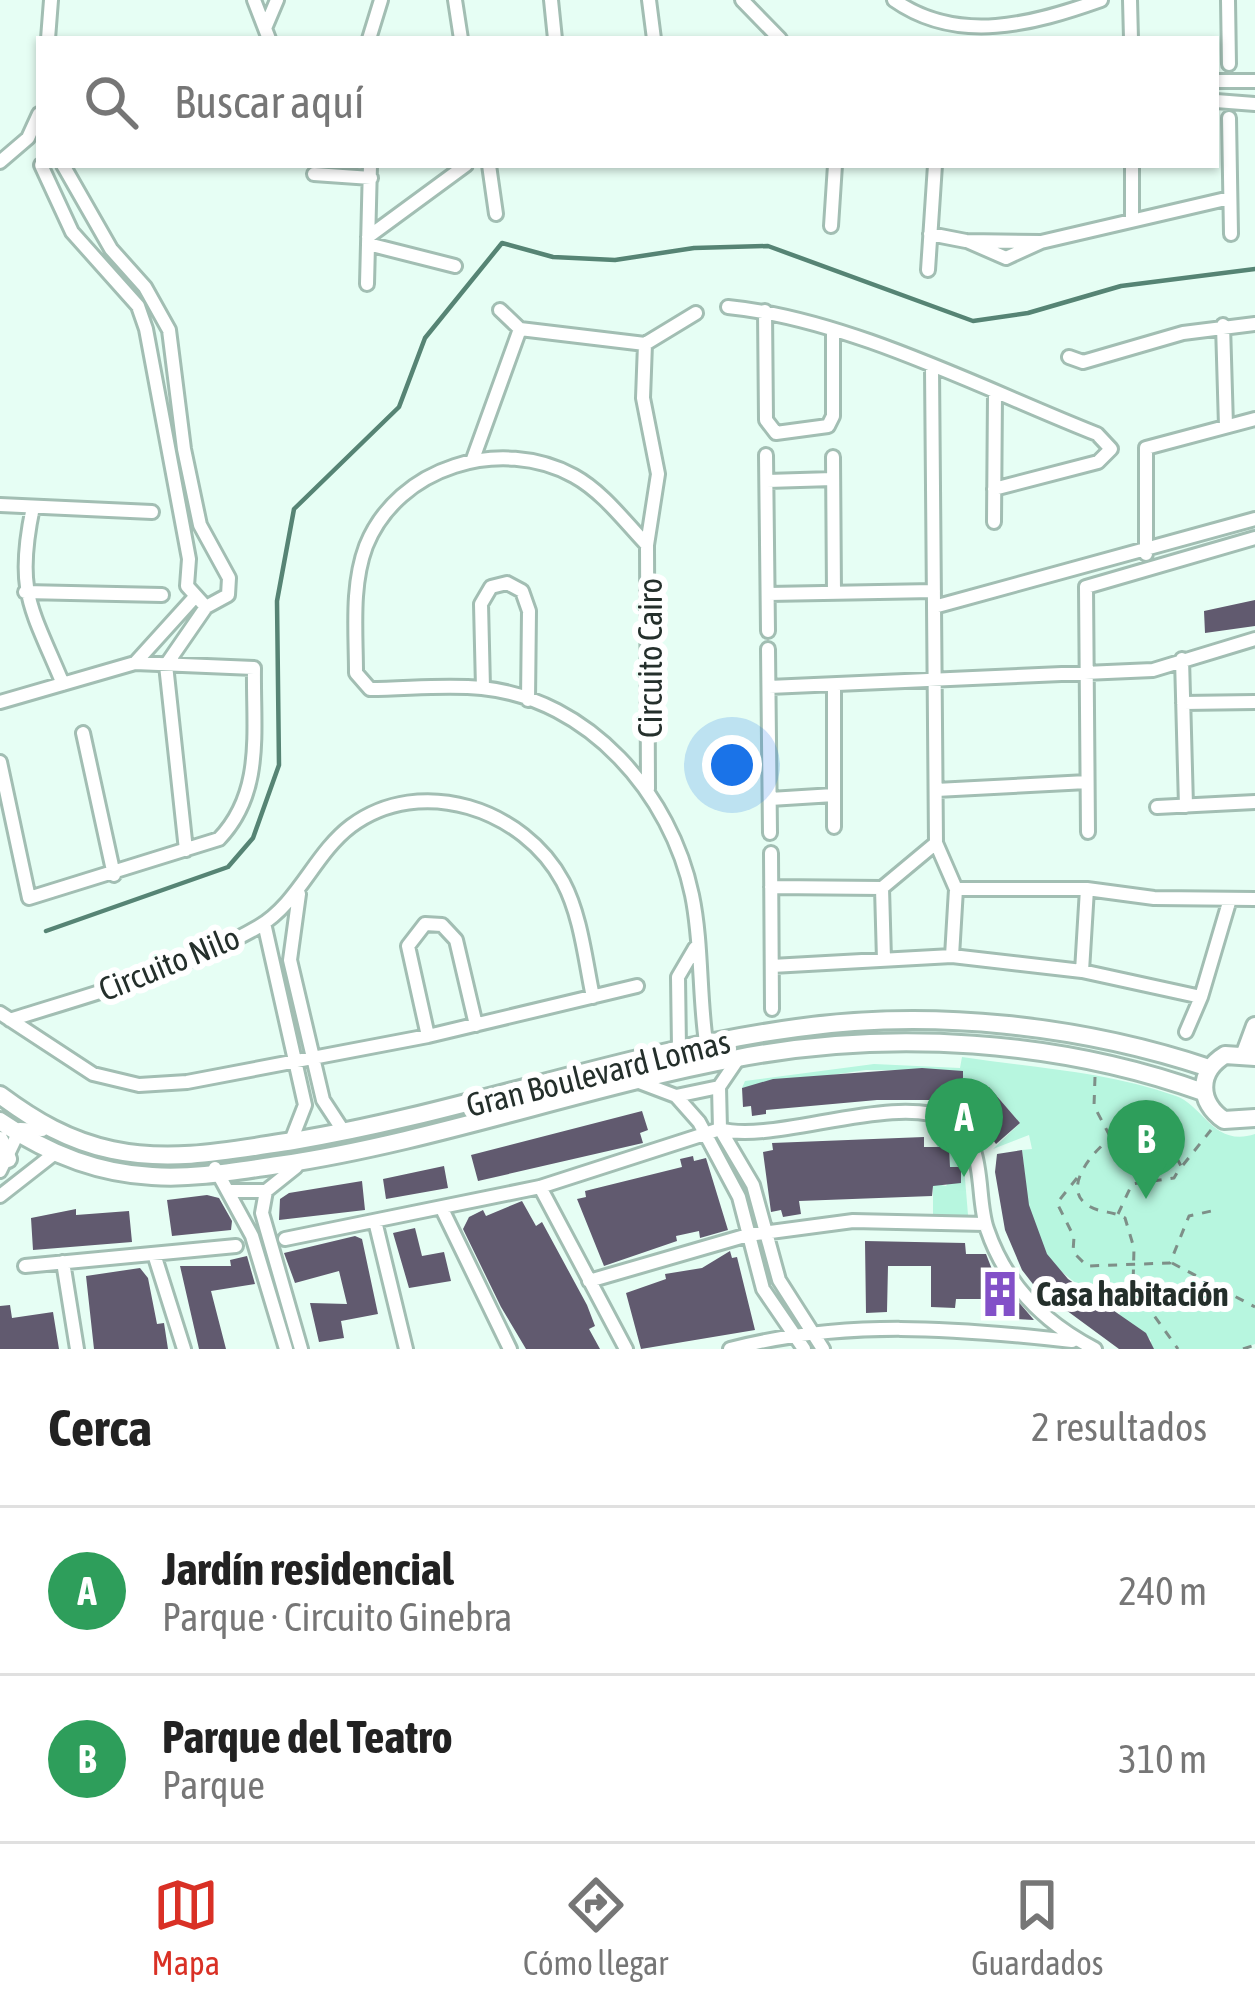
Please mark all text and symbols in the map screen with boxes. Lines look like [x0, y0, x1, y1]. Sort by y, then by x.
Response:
search box [36, 36, 1219, 168]
icon: search [78, 69, 144, 135]
text: Buscar aquí [174, 76, 364, 128]
street label: Circuito Cairo [631, 578, 669, 738]
your location [702, 735, 762, 795]
street label: Circuito Nilo [93, 918, 245, 1008]
street label: Gran Boulevard Lomas [462, 1022, 734, 1124]
pin: A [925, 1078, 1003, 1177]
pin: B [1107, 1100, 1185, 1199]
building icon: Casa habitación [975, 1269, 1025, 1319]
place label: Casa habitación [1036, 1275, 1228, 1313]
text: Cerca [48, 1398, 152, 1457]
text: 2 resultados [1031, 1405, 1207, 1449]
text: Jardín residencial [162, 1543, 454, 1595]
text: A [77, 1569, 97, 1613]
text: 240 m [1119, 1569, 1207, 1613]
text: Parque · Circuito Ginebra [162, 1595, 512, 1639]
text: Parque del Teatro [162, 1711, 453, 1763]
text: B [78, 1737, 96, 1781]
text: 310 m [1119, 1737, 1207, 1781]
text: Parque [162, 1763, 265, 1807]
tab: Mapa [152, 1872, 220, 1982]
tab: Cómo llegar [523, 1872, 668, 1982]
tab: Guardados [971, 1872, 1103, 1982]

